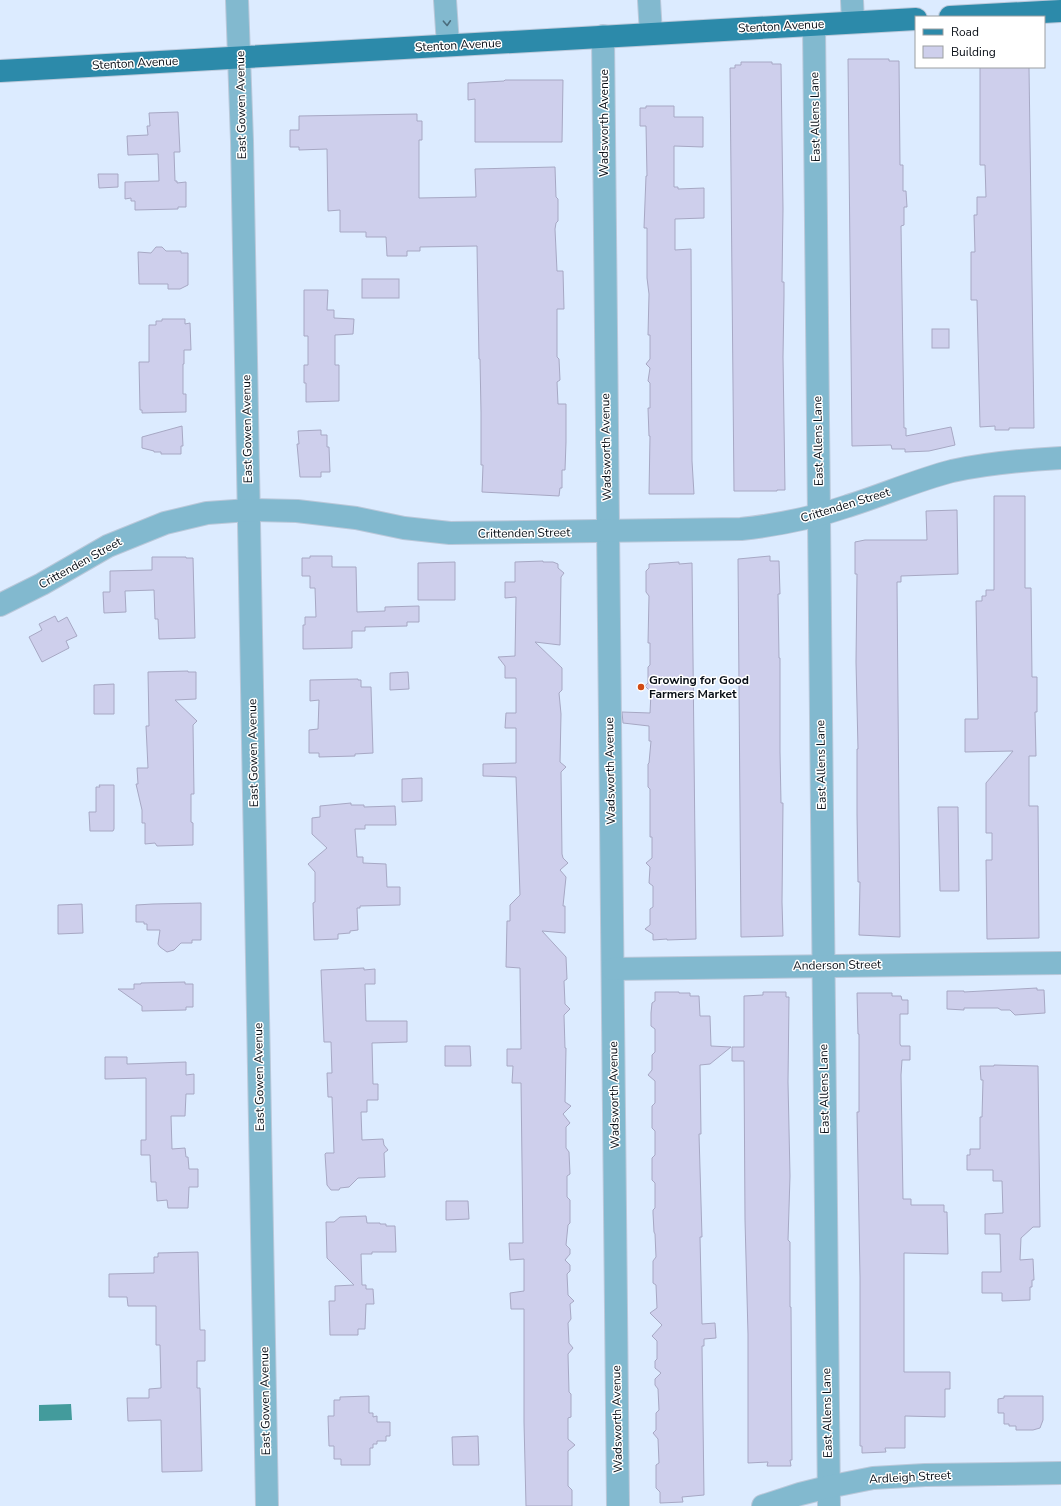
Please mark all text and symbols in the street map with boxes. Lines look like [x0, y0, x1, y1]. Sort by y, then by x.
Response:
street label: Stenton Avenue [738, 16, 824, 36]
legend [915, 16, 1045, 68]
one-way arrow [442, 20, 451, 26]
text: Road [951, 24, 979, 40]
street label: Stenton Avenue [415, 35, 501, 55]
text: Building [951, 44, 996, 60]
street label: East Gowen Avenue [232, 51, 250, 159]
street label: Stenton Avenue [92, 53, 178, 73]
street label: Wadsworth Avenue [596, 69, 612, 177]
street label: East Allens Lane [806, 72, 824, 162]
street label: East Gowen Avenue [238, 375, 256, 483]
street label: Wadsworth Avenue [597, 393, 615, 501]
street label: East Allens Lane [809, 396, 827, 486]
street label: Crittenden Street [798, 484, 892, 526]
street label: Crittenden Street [478, 524, 571, 542]
street label: Crittenden Street [36, 533, 125, 592]
place label: Growing for Good Farmers Market [649, 672, 749, 702]
marker: Growing for Good Farmers Market [636, 682, 646, 692]
street label: East Gowen Avenue [244, 699, 262, 807]
street label: Wadsworth Avenue [601, 717, 619, 825]
street label: East Allens Lane [812, 720, 830, 810]
street label: Anderson Street [793, 956, 882, 974]
street label: East Gowen Avenue [250, 1023, 268, 1131]
street label: Wadsworth Avenue [605, 1041, 623, 1149]
street label: East Allens Lane [815, 1044, 833, 1134]
street label: East Gowen Avenue [256, 1347, 274, 1455]
street label: Wadsworth Avenue [608, 1365, 626, 1473]
street label: East Allens Lane [818, 1368, 836, 1458]
street label: Ardleigh Street [868, 1467, 952, 1487]

